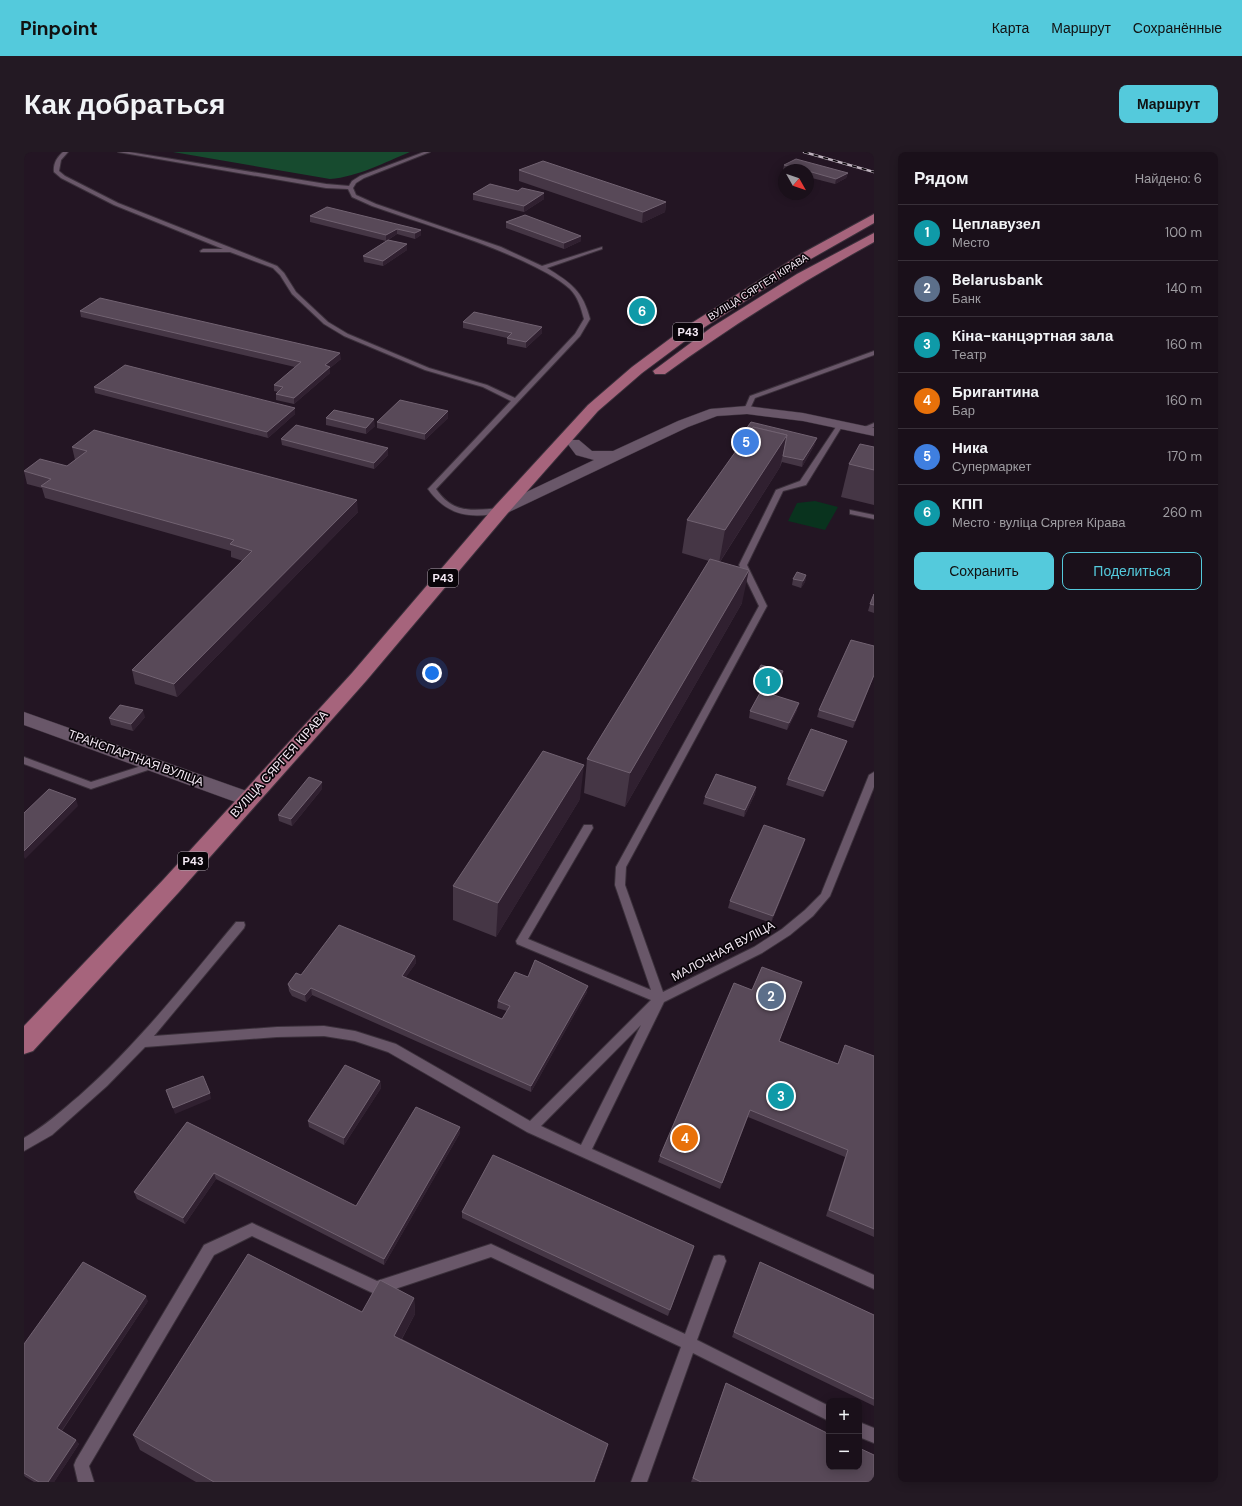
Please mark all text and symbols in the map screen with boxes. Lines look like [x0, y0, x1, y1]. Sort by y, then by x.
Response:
text: Pinpoint [20, 16, 98, 41]
text: Карта [992, 19, 1029, 37]
text: Маршрут [1051, 19, 1111, 37]
text: Сохранённые [1133, 19, 1222, 37]
button: Маршрут [1119, 85, 1218, 123]
text: Как добраться [24, 86, 225, 123]
north arrow [778, 164, 814, 200]
text: Рядом [914, 167, 969, 189]
text: Найдено: 6 [1135, 170, 1202, 187]
text: Цеплавузел [952, 214, 1041, 234]
text: 1 [925, 224, 929, 241]
text: 100 m [1165, 224, 1202, 241]
text: Место [952, 234, 990, 251]
street label: ВУЛІЦА СЯРГЕЯ КІРАВА [705, 251, 811, 323]
text: Belarusbank [952, 270, 1043, 290]
text: 2 [923, 280, 931, 297]
text: 140 m [1166, 280, 1202, 297]
text: Банк [952, 290, 981, 307]
pin: 6 [629, 296, 655, 326]
road number: Р43 [673, 323, 703, 341]
text: Кіна-канцэртная зала [952, 326, 1113, 346]
text: 3 [923, 336, 931, 353]
text: 160 m [1166, 336, 1202, 353]
text: Театр [952, 346, 987, 363]
text: Бригантина [952, 382, 1039, 402]
text: 4 [923, 392, 931, 409]
text: 160 m [1166, 392, 1202, 409]
text: Бар [952, 402, 975, 419]
pin: 5 [733, 427, 759, 457]
text: Ника [952, 438, 988, 458]
text: 5 [923, 448, 931, 465]
text: 170 m [1167, 448, 1202, 465]
text: Супермаркет [952, 458, 1031, 475]
text: КПП [952, 494, 983, 514]
text: 6 [923, 504, 931, 521]
text: 260 m [1162, 504, 1202, 521]
text: Место · вуліца Сяргея Кірава [952, 514, 1125, 531]
button: Сохранить [914, 552, 1054, 590]
button: Поделиться [1062, 552, 1202, 590]
road number: Р43 [428, 569, 458, 587]
your location [422, 663, 442, 683]
pin: 1 [755, 666, 781, 696]
street label: ВУЛІЦА СЯРГЕЯ КІРАВА [227, 707, 331, 821]
street label: ТРАНСПАРТНАЯ ВУЛІЦА [66, 726, 206, 790]
road number: Р43 [178, 852, 208, 870]
street label: МАЛОЧНАЯ ВУЛІЦА [669, 917, 777, 985]
pin: 2 [758, 981, 784, 1011]
pin: 3 [768, 1081, 794, 1111]
pin: 4 [672, 1123, 698, 1153]
map controls [826, 1398, 862, 1470]
button: + [826, 1398, 862, 1434]
button: − [826, 1434, 862, 1470]

